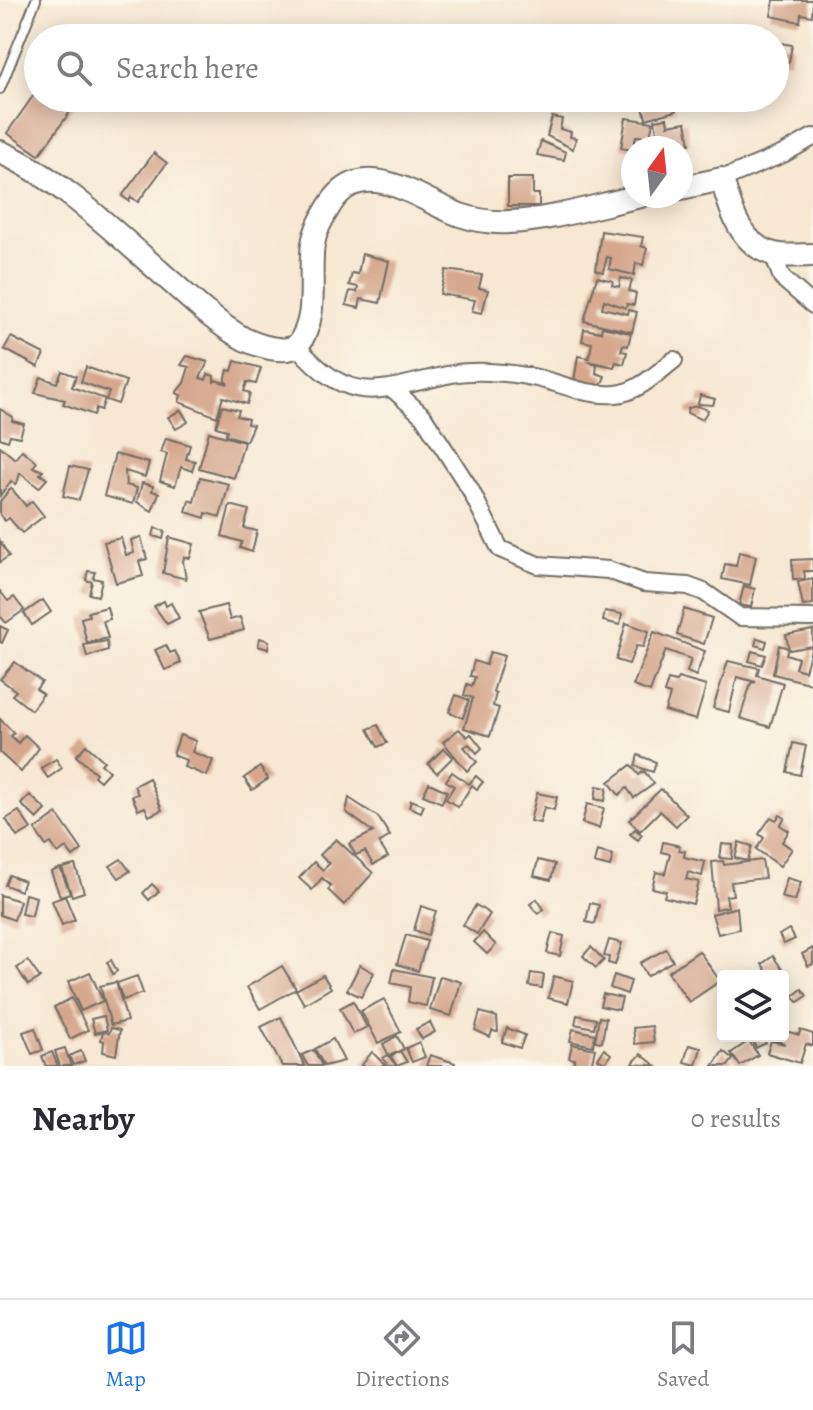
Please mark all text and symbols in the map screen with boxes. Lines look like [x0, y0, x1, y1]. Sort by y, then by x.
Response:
search box [24, 24, 789, 112]
icon: search [52, 46, 96, 90]
text: Search here [116, 48, 259, 88]
north arrow [621, 136, 693, 208]
map controls [717, 970, 789, 1042]
button: layers [717, 970, 789, 1042]
text: Nearby [32, 1095, 135, 1142]
text: 0 results [691, 1101, 781, 1136]
tab: Map [104, 1316, 148, 1394]
tab: Directions [355, 1316, 450, 1394]
tab: Saved [657, 1316, 709, 1394]

